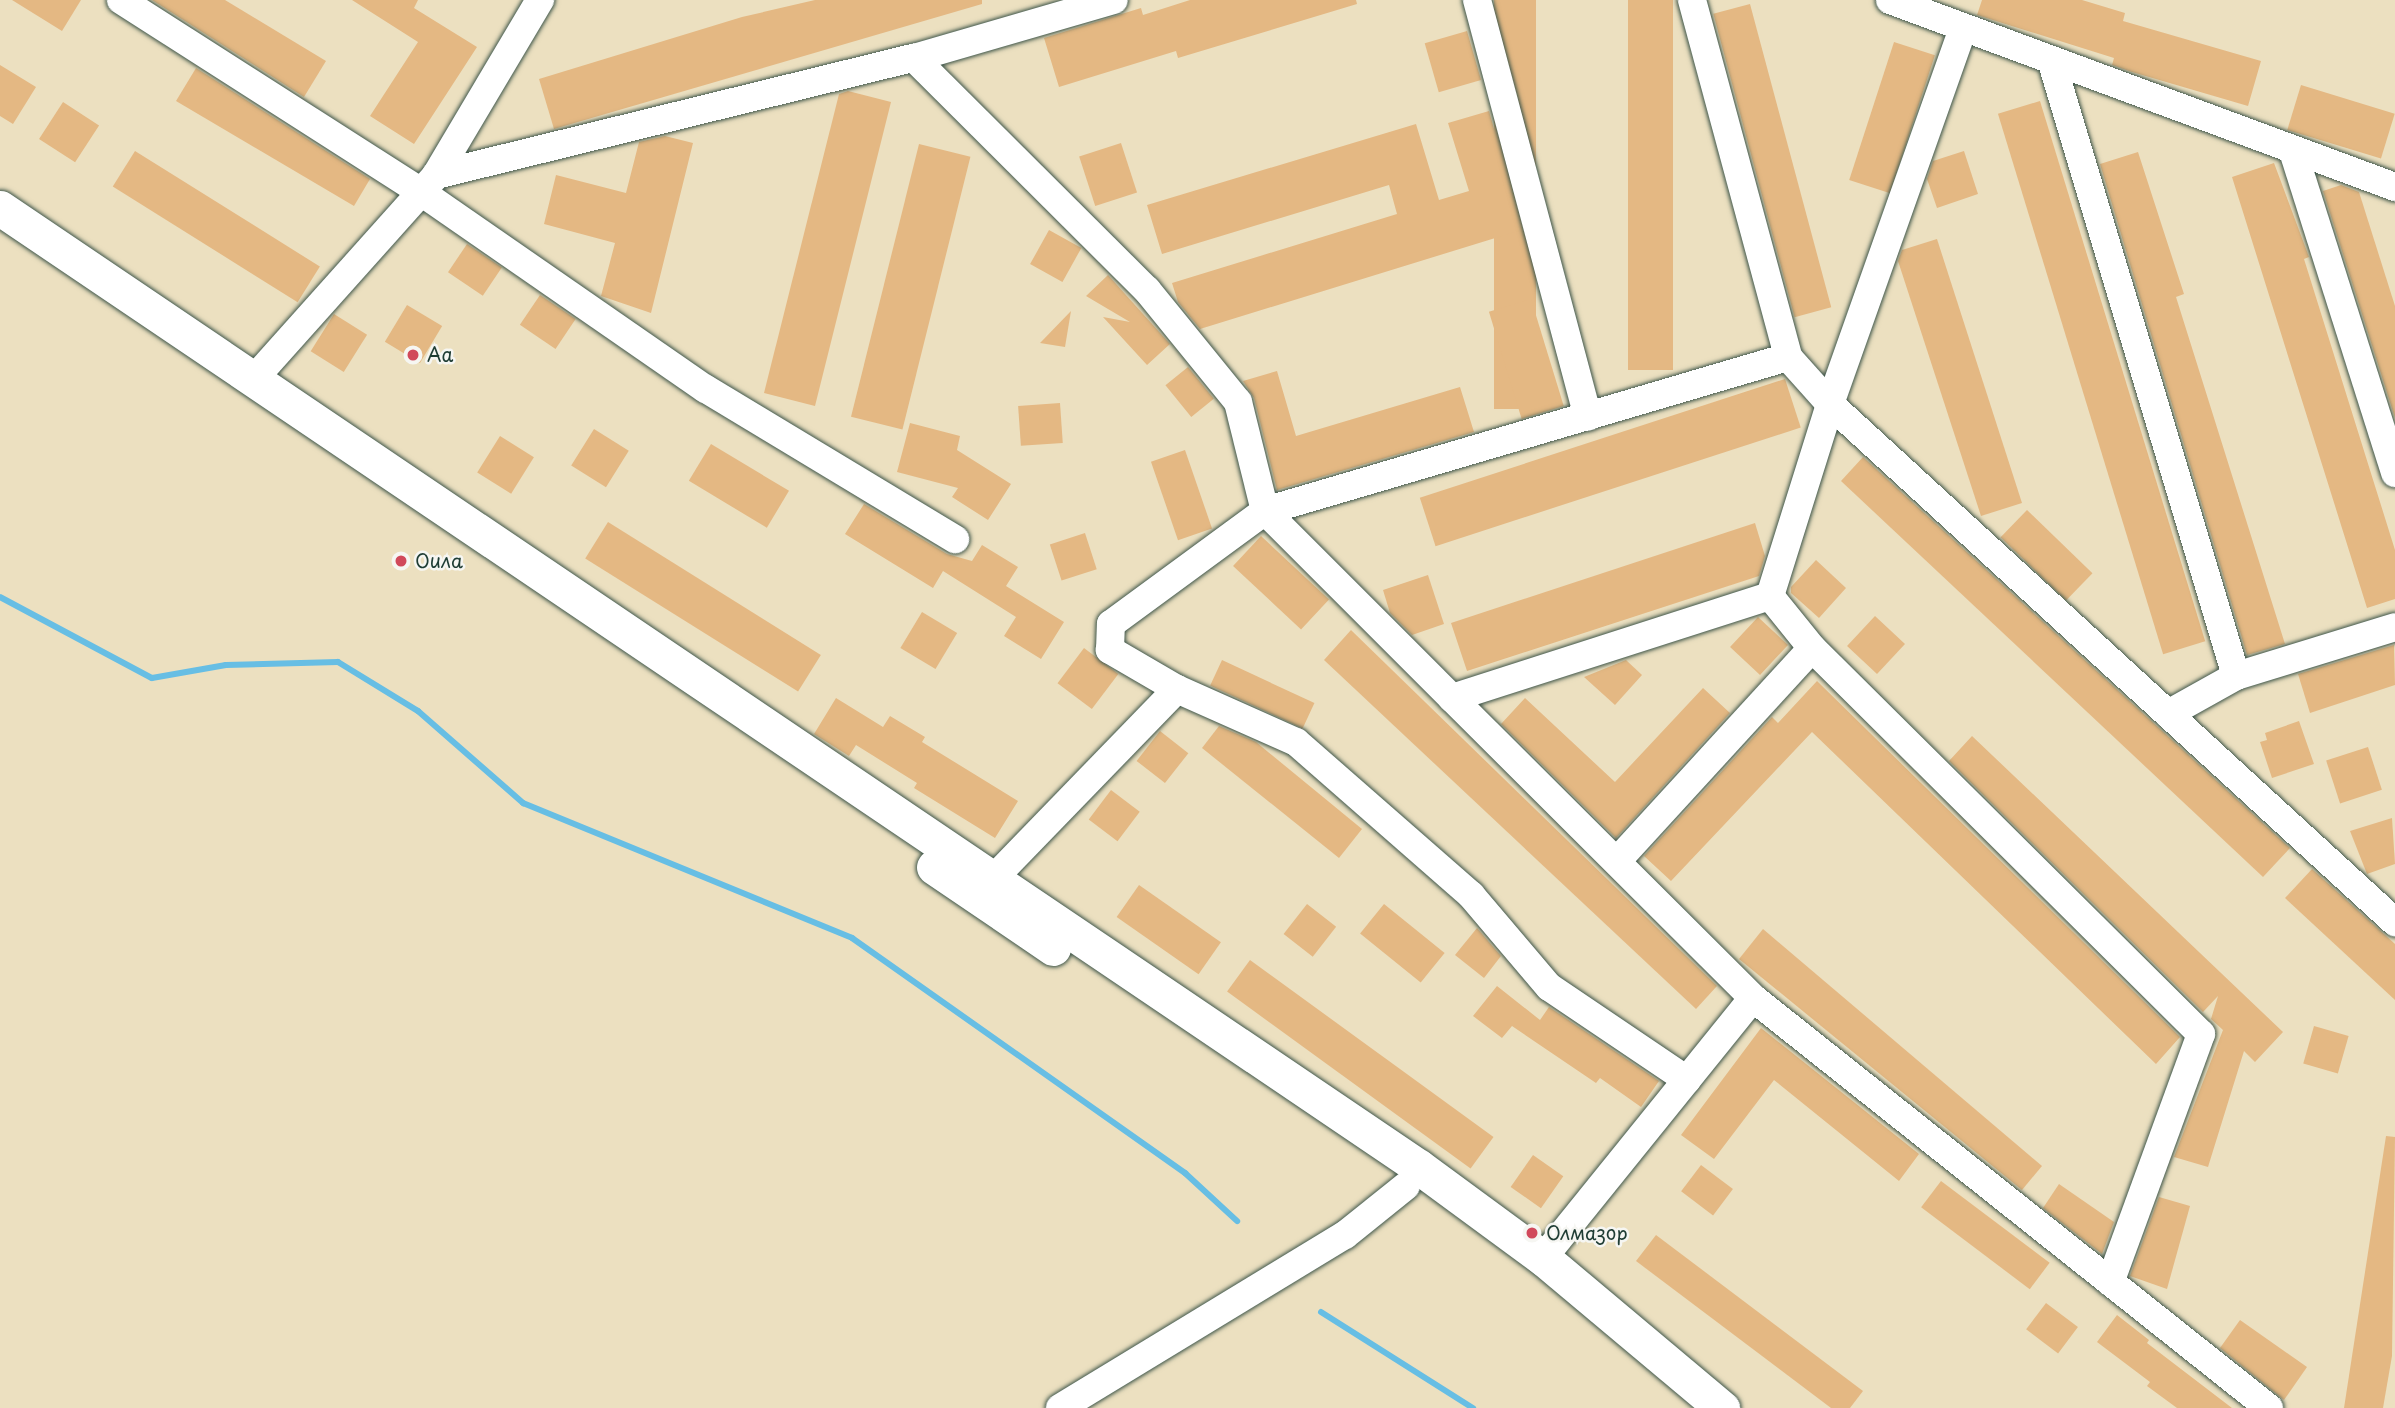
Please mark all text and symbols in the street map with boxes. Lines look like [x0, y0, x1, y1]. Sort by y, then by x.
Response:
place label: Аа [427, 344, 453, 366]
marker: Аа [405, 347, 421, 363]
place label: Оила [415, 550, 463, 572]
marker: Оила [393, 553, 409, 569]
place label: Олмазор [1546, 1222, 1628, 1244]
marker: Олмазор [1524, 1225, 1540, 1241]

